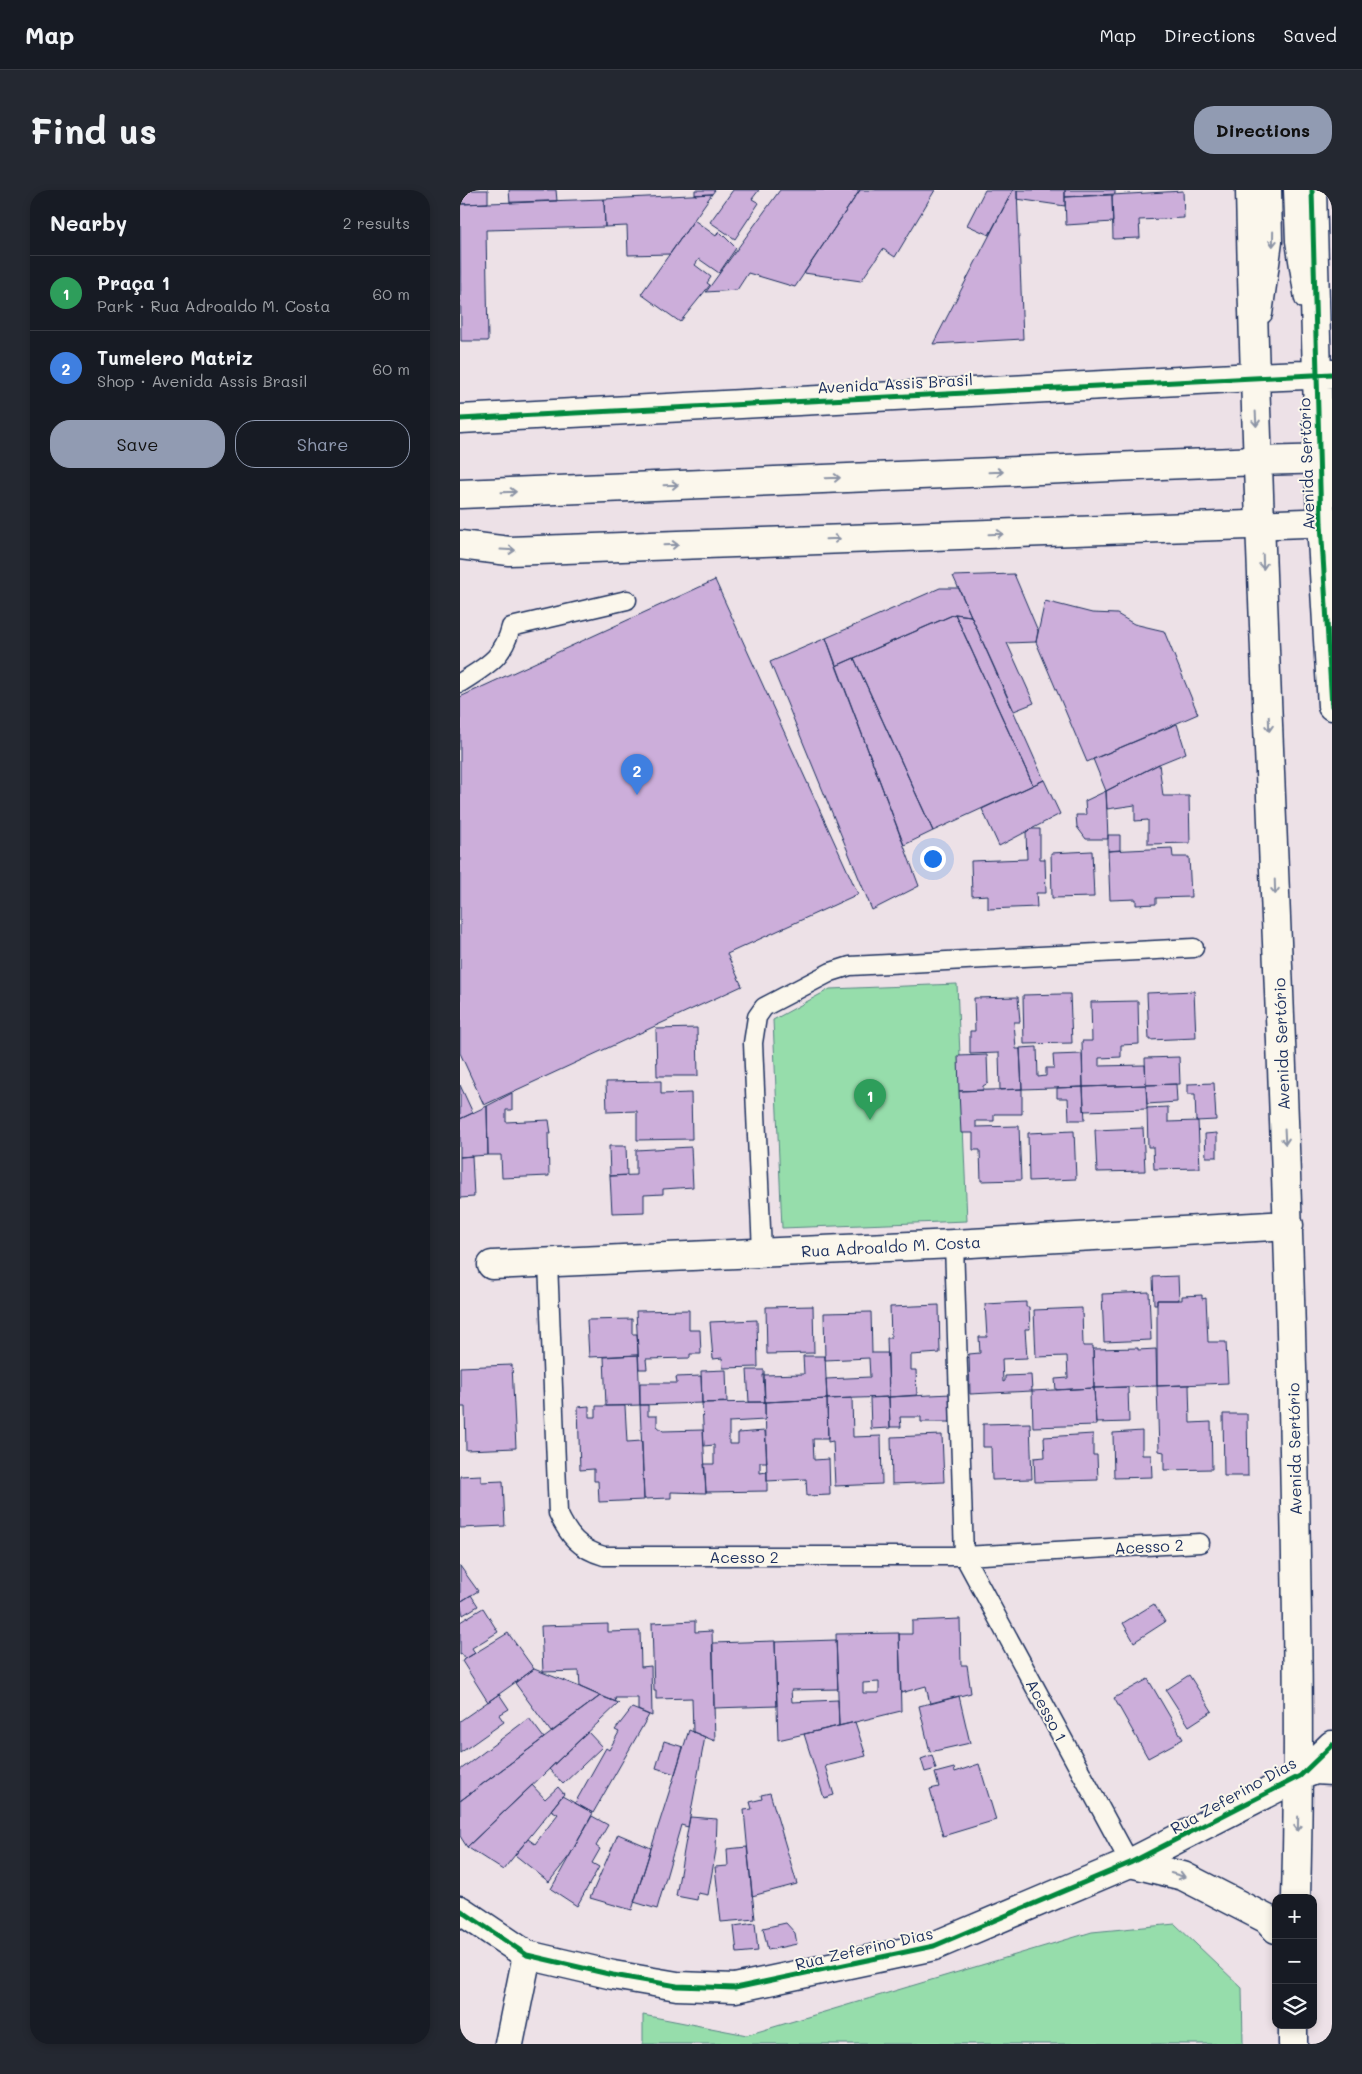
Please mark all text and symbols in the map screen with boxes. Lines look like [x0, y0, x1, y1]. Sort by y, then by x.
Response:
text: Map [25, 19, 74, 50]
text: Map [1099, 23, 1136, 47]
text: Directions [1164, 23, 1256, 47]
text: Saved [1284, 23, 1337, 47]
button: Directions [1194, 106, 1332, 154]
text: Find us [30, 107, 157, 153]
text: Nearby [50, 209, 127, 236]
text: 2 results [343, 212, 410, 233]
one-way arrow [1268, 230, 1278, 246]
text: Praça 1 [97, 270, 170, 295]
text: 1 [62, 283, 70, 304]
text: 60 m [373, 283, 410, 304]
text: Park · Rua Adroaldo M. Costa [97, 295, 330, 316]
text: Tumelero Matriz [97, 345, 253, 370]
text: 2 [62, 358, 70, 379]
text: 60 m [373, 358, 410, 379]
street label: Avenida Assis Brasil [817, 368, 973, 398]
text: Shop · Avenida Assis Brasil [97, 370, 307, 391]
street label: Avenida Sertório [1293, 397, 1319, 531]
one-way arrow [1252, 411, 1261, 427]
button: Save [50, 420, 225, 468]
button: Share [235, 420, 410, 468]
one-way arrow [988, 467, 1004, 476]
one-way arrow [825, 474, 841, 483]
one-way arrow [662, 480, 679, 490]
one-way arrow [500, 487, 516, 496]
one-way arrow [987, 529, 1003, 539]
one-way arrow [825, 535, 841, 544]
one-way arrow [662, 540, 679, 550]
one-way arrow [500, 545, 516, 554]
one-way arrow [1258, 554, 1268, 570]
one-way arrow [1264, 716, 1274, 732]
pin: 2 [621, 754, 653, 795]
your location [920, 846, 946, 872]
one-way arrow [1270, 878, 1280, 895]
street label: Avenida Sertório [1268, 977, 1294, 1111]
pin: 1 [854, 1079, 886, 1120]
one-way arrow [1281, 1128, 1290, 1144]
street label: Rua Adroaldo M. Costa [801, 1231, 981, 1261]
street label: Avenida Sertório [1282, 1382, 1306, 1516]
street label: Acesso 2 [1114, 1534, 1184, 1558]
street label: Acesso 2 [709, 1546, 779, 1567]
street label: Acesso 1 [1022, 1675, 1072, 1745]
street label: Rua Zeferino Dias [1166, 1752, 1300, 1838]
one-way arrow [1294, 1816, 1303, 1832]
one-way arrow [1169, 1871, 1185, 1881]
map controls [1272, 1894, 1317, 2029]
button: + [1272, 1894, 1317, 1939]
street label: Rua Zeferino Dias [793, 1922, 935, 1974]
button: − [1272, 1939, 1317, 1984]
button: layers [1272, 1984, 1317, 2029]

